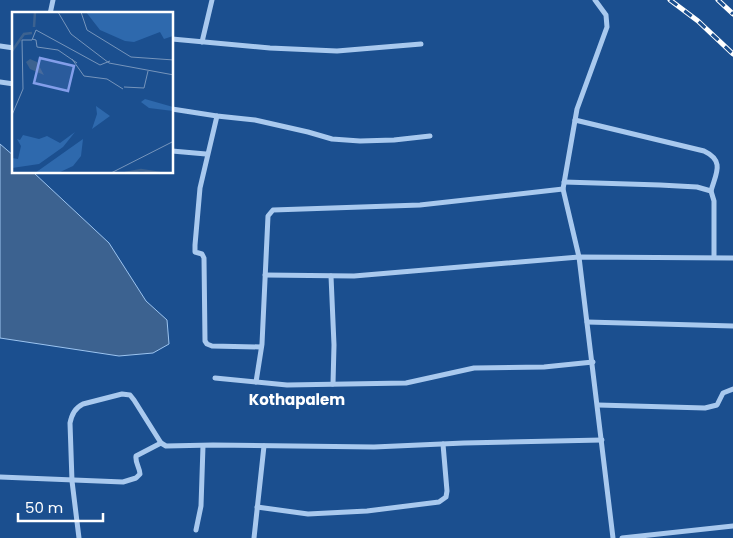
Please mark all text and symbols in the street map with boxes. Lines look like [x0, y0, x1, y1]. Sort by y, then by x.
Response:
inset map [12, 12, 174, 174]
district label: Kothapalem [249, 389, 345, 410]
scale bar [18, 490, 102, 522]
text: 50 m [25, 497, 63, 518]

